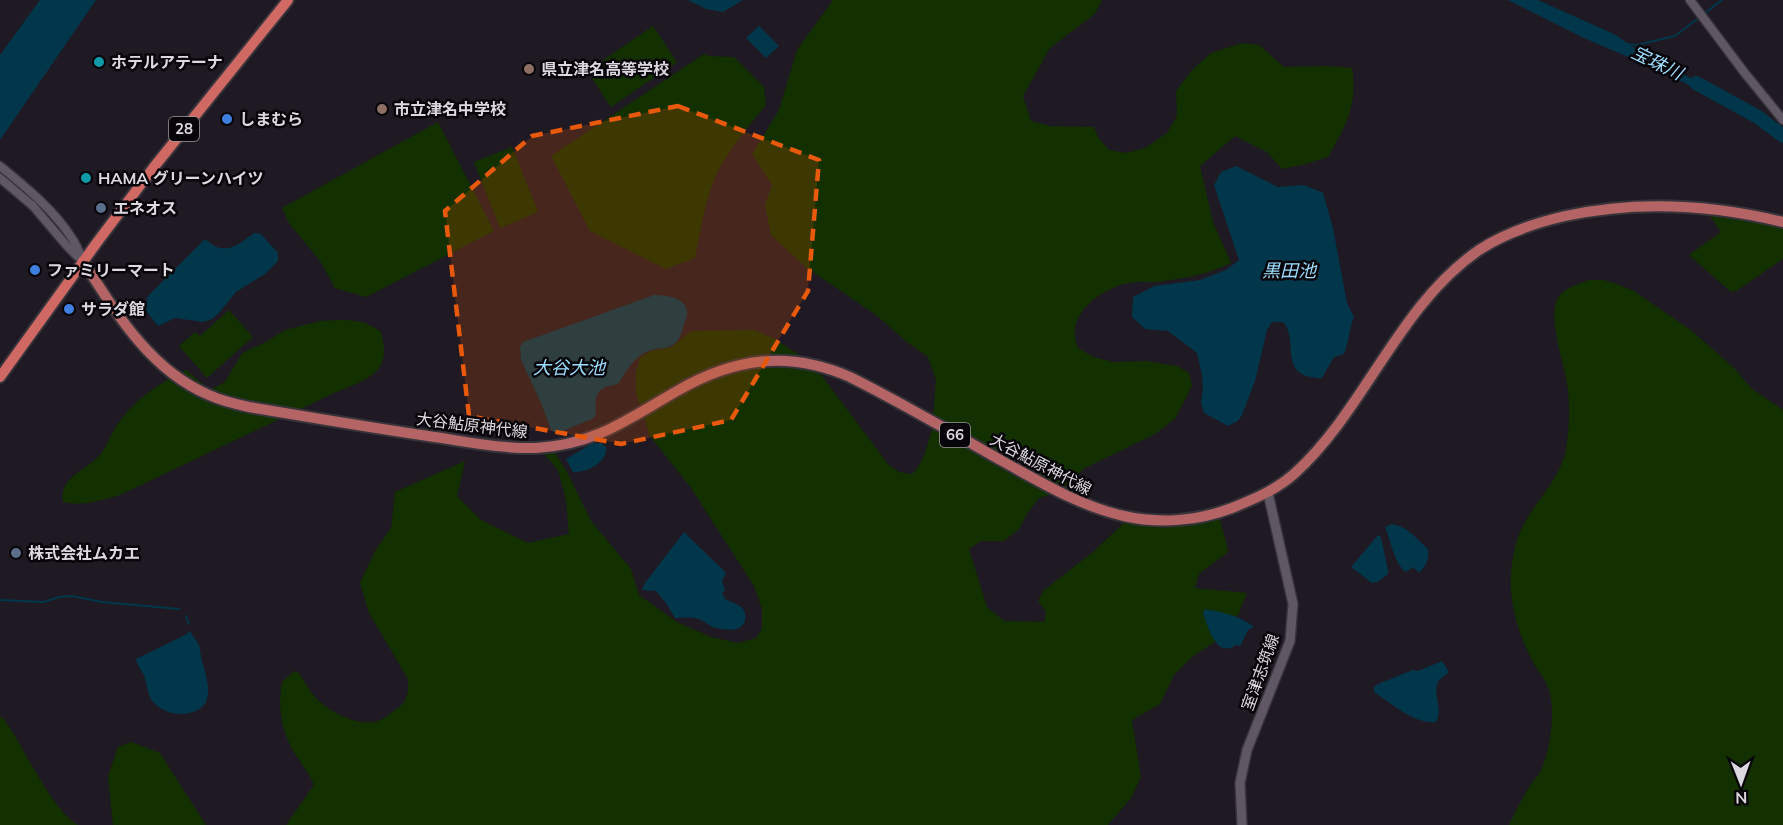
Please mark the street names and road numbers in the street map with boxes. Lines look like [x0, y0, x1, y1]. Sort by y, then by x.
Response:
road number: 28 [169, 117, 199, 141]
street label: 大谷鮎原神代線 [415, 408, 529, 442]
road number: 66 [940, 423, 970, 447]
street label: 大谷鮎原神代線 [987, 429, 1095, 499]
street label: 室津志筑線 [1237, 631, 1283, 713]

